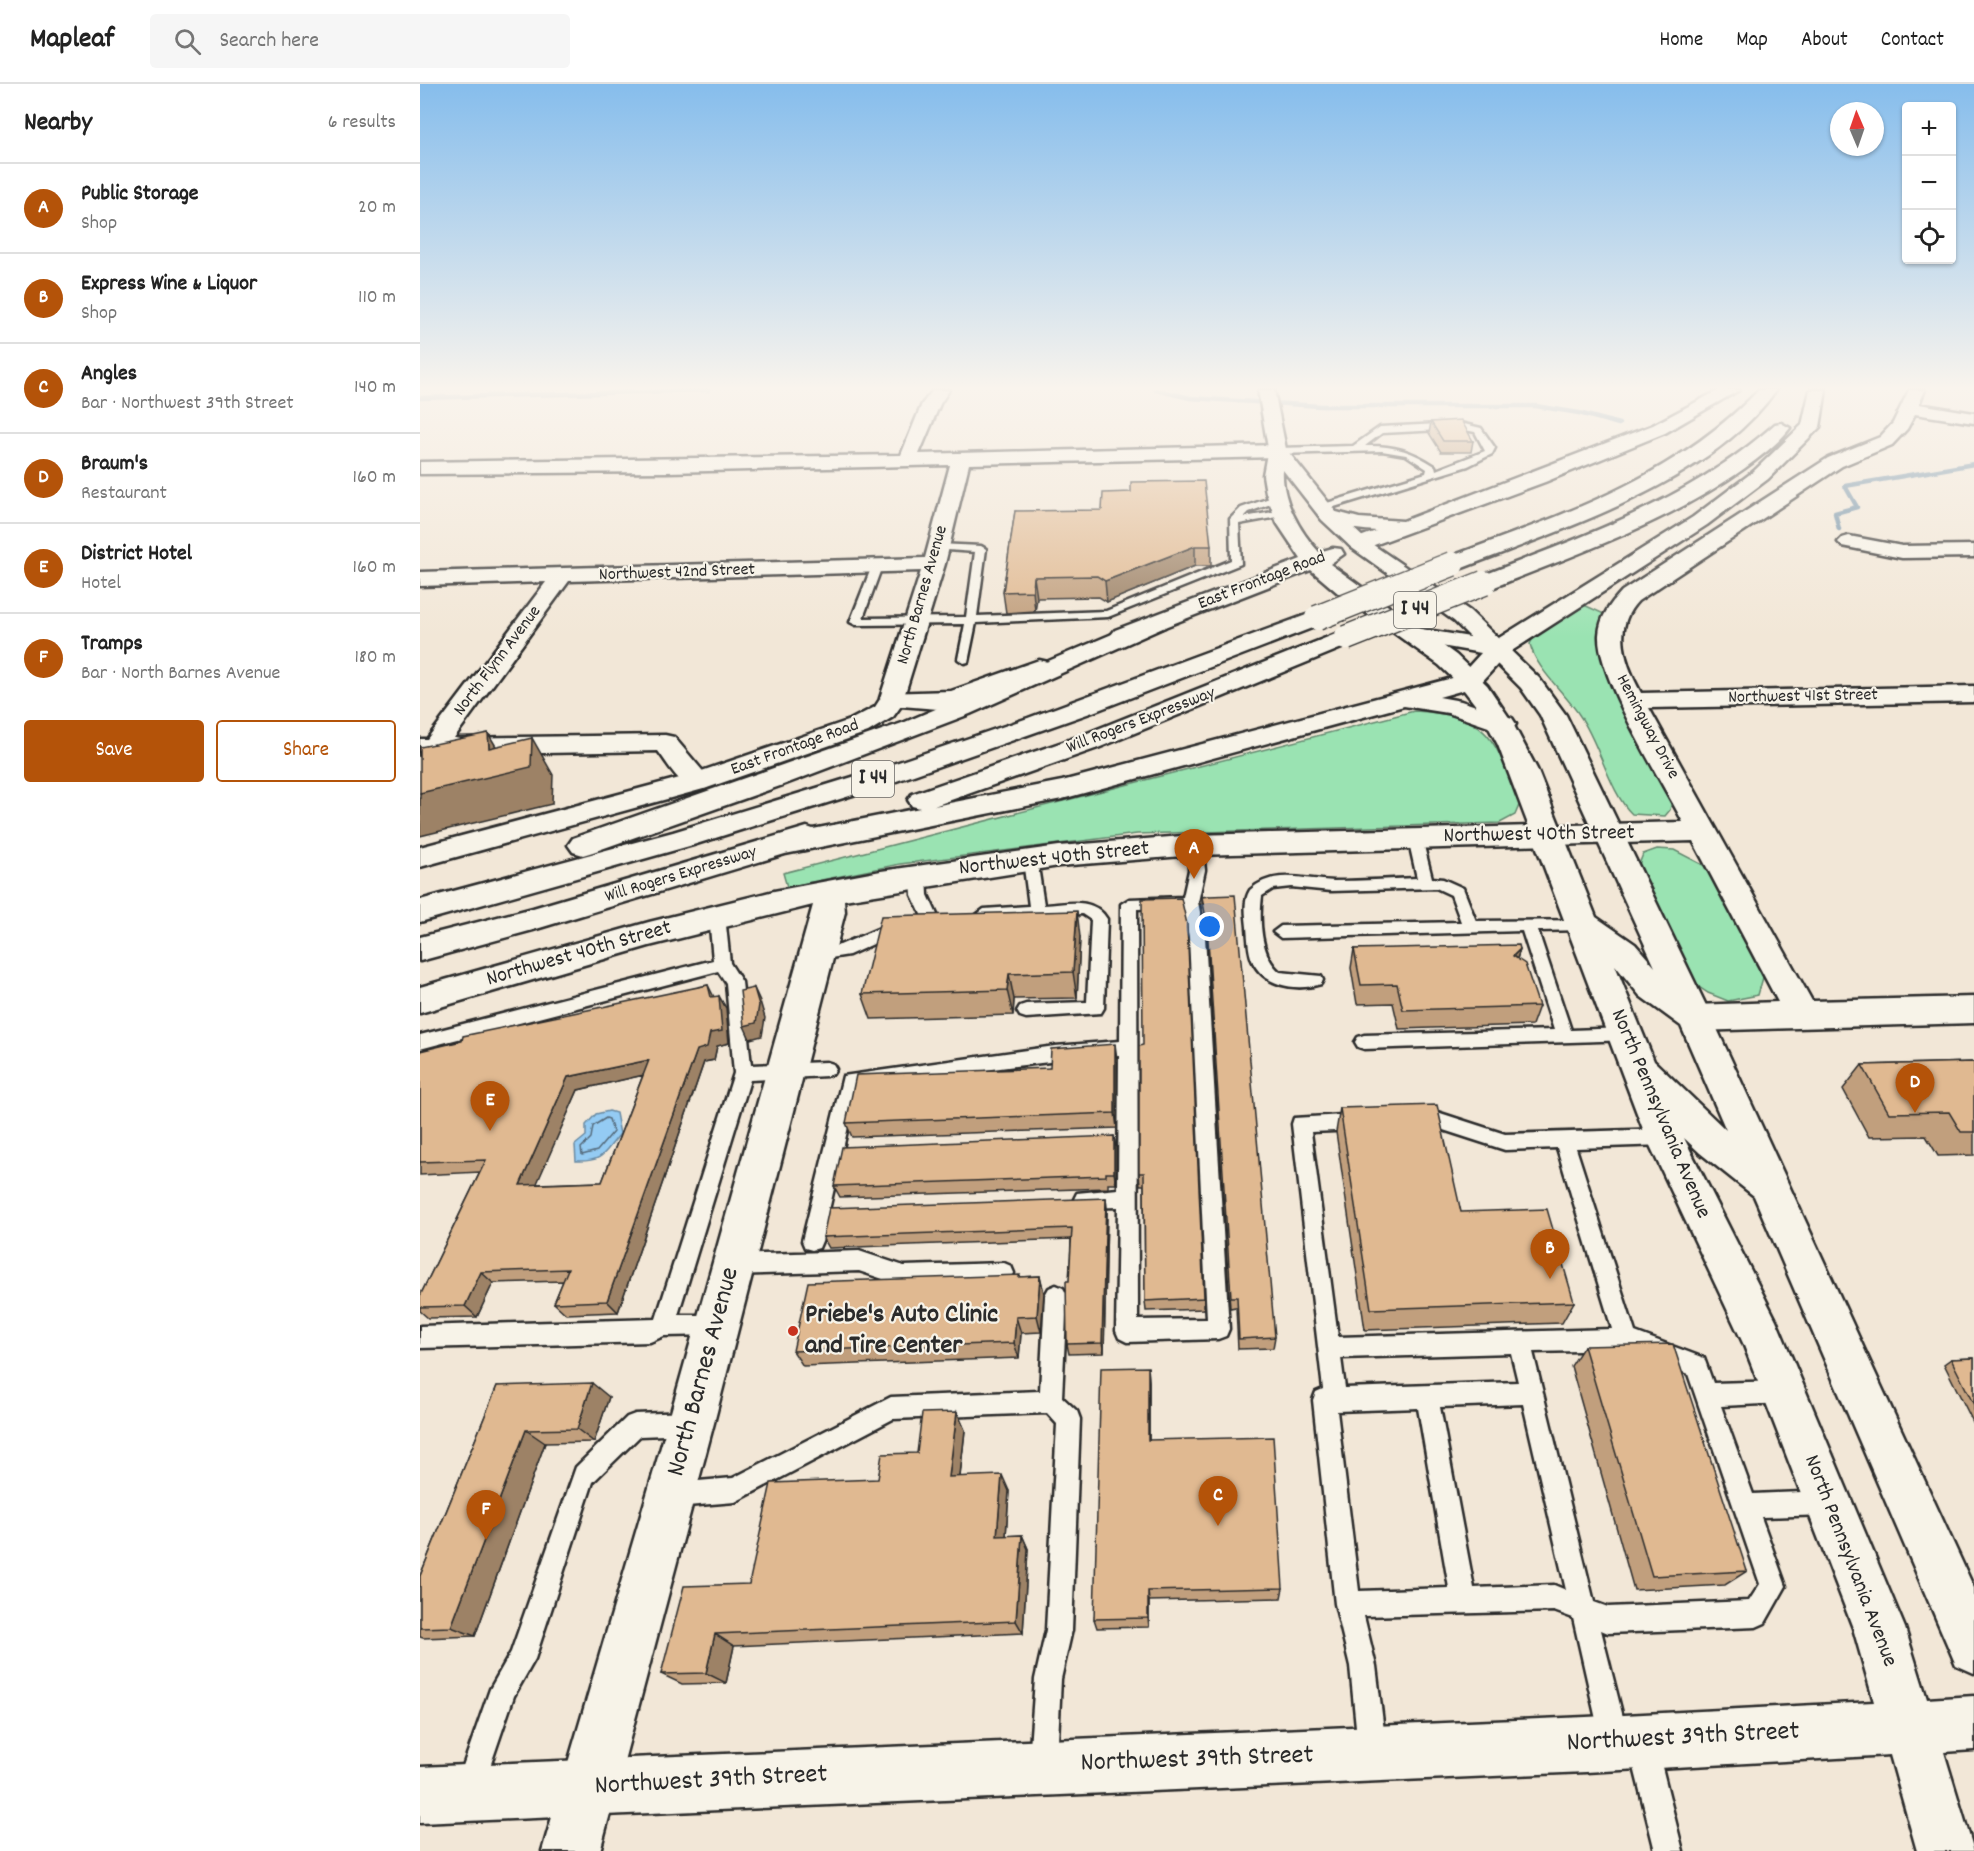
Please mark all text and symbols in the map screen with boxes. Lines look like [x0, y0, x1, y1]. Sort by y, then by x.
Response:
search box [150, 14, 570, 68]
text: Mapleaf [30, 21, 114, 61]
icon: search [171, 25, 204, 58]
text: Search here [219, 26, 319, 57]
text: Home [1659, 26, 1703, 56]
text: Map [1736, 26, 1768, 56]
text: About [1801, 26, 1848, 56]
text: Contact [1881, 26, 1944, 56]
north arrow [1830, 102, 1884, 156]
map controls [1902, 102, 1956, 264]
button: + [1902, 102, 1956, 156]
text: Nearby [24, 105, 92, 142]
text: 6 results [328, 109, 396, 137]
button: − [1902, 156, 1956, 210]
text: Public Storage [81, 179, 199, 210]
text: A [38, 194, 49, 222]
text: 20 m [358, 194, 396, 222]
text: Shop [81, 210, 117, 238]
button: locate [1902, 210, 1956, 264]
text: Express Wine & Liquor [81, 269, 257, 300]
text: B [39, 284, 48, 312]
text: 110 m [358, 284, 396, 312]
text: Shop [81, 300, 117, 328]
text: Angles [81, 359, 137, 390]
text: C [39, 374, 48, 402]
text: 140 m [354, 374, 396, 402]
text: Bar · Northwest 39th Street [81, 390, 294, 418]
text: Braum's [81, 449, 148, 480]
text: D [38, 464, 49, 492]
text: 160 m [353, 464, 396, 492]
text: Restaurant [81, 480, 167, 508]
street label: North Barnes Avenue [891, 523, 955, 667]
text: District Hotel [81, 539, 192, 570]
street label: East Frontage Road [1195, 545, 1329, 617]
text: E [39, 554, 48, 582]
text: 160 m [353, 554, 396, 582]
street label: Northwest 42nd Street [598, 558, 756, 588]
text: Hotel [81, 570, 121, 598]
road number: I 44 [1394, 592, 1436, 628]
street label: North Flynn Avenue [448, 601, 548, 721]
text: Tramps [81, 629, 143, 660]
text: F [39, 644, 48, 672]
text: 180 m [354, 644, 396, 672]
text: Bar · North Barnes Avenue [81, 660, 280, 688]
street label: Hemingway Drive [1609, 670, 1685, 784]
street label: Will Rogers Expressway [1063, 681, 1220, 761]
street label: Northwest 41st Street [1728, 683, 1878, 711]
street label: East Frontage Road [727, 713, 863, 783]
button: Save [24, 720, 204, 782]
button: Share [216, 720, 396, 782]
road number: I 44 [852, 761, 894, 797]
street label: Northwest 40th Street [1443, 818, 1635, 852]
pin: A [1174, 830, 1214, 879]
street label: Northwest 40th Street [957, 834, 1151, 884]
street label: Will Rogers Expressway [602, 840, 761, 910]
your location [1195, 912, 1224, 941]
street label: Northwest 40th Street [483, 913, 675, 995]
street label: North Pennsylvania Avenue [1602, 1005, 1718, 1223]
pin: D [1896, 1064, 1934, 1113]
pin: E [470, 1082, 510, 1131]
pin: B [1530, 1230, 1570, 1279]
street label: North Barnes Avenue [657, 1263, 751, 1481]
place label: Priebe's Auto Clinic and Tire Center [805, 1296, 998, 1366]
marker: Priebe's Auto Clinic and Tire Center [786, 1324, 800, 1338]
street label: North Pennsylvania Avenue [1795, 1451, 1905, 1671]
pin: C [1198, 1476, 1238, 1526]
pin: F [466, 1490, 506, 1540]
street label: Northwest 39th Street [1566, 1712, 1800, 1764]
street label: Northwest 39th Street [1080, 1736, 1314, 1784]
street label: Northwest 39th Street [594, 1755, 828, 1807]

